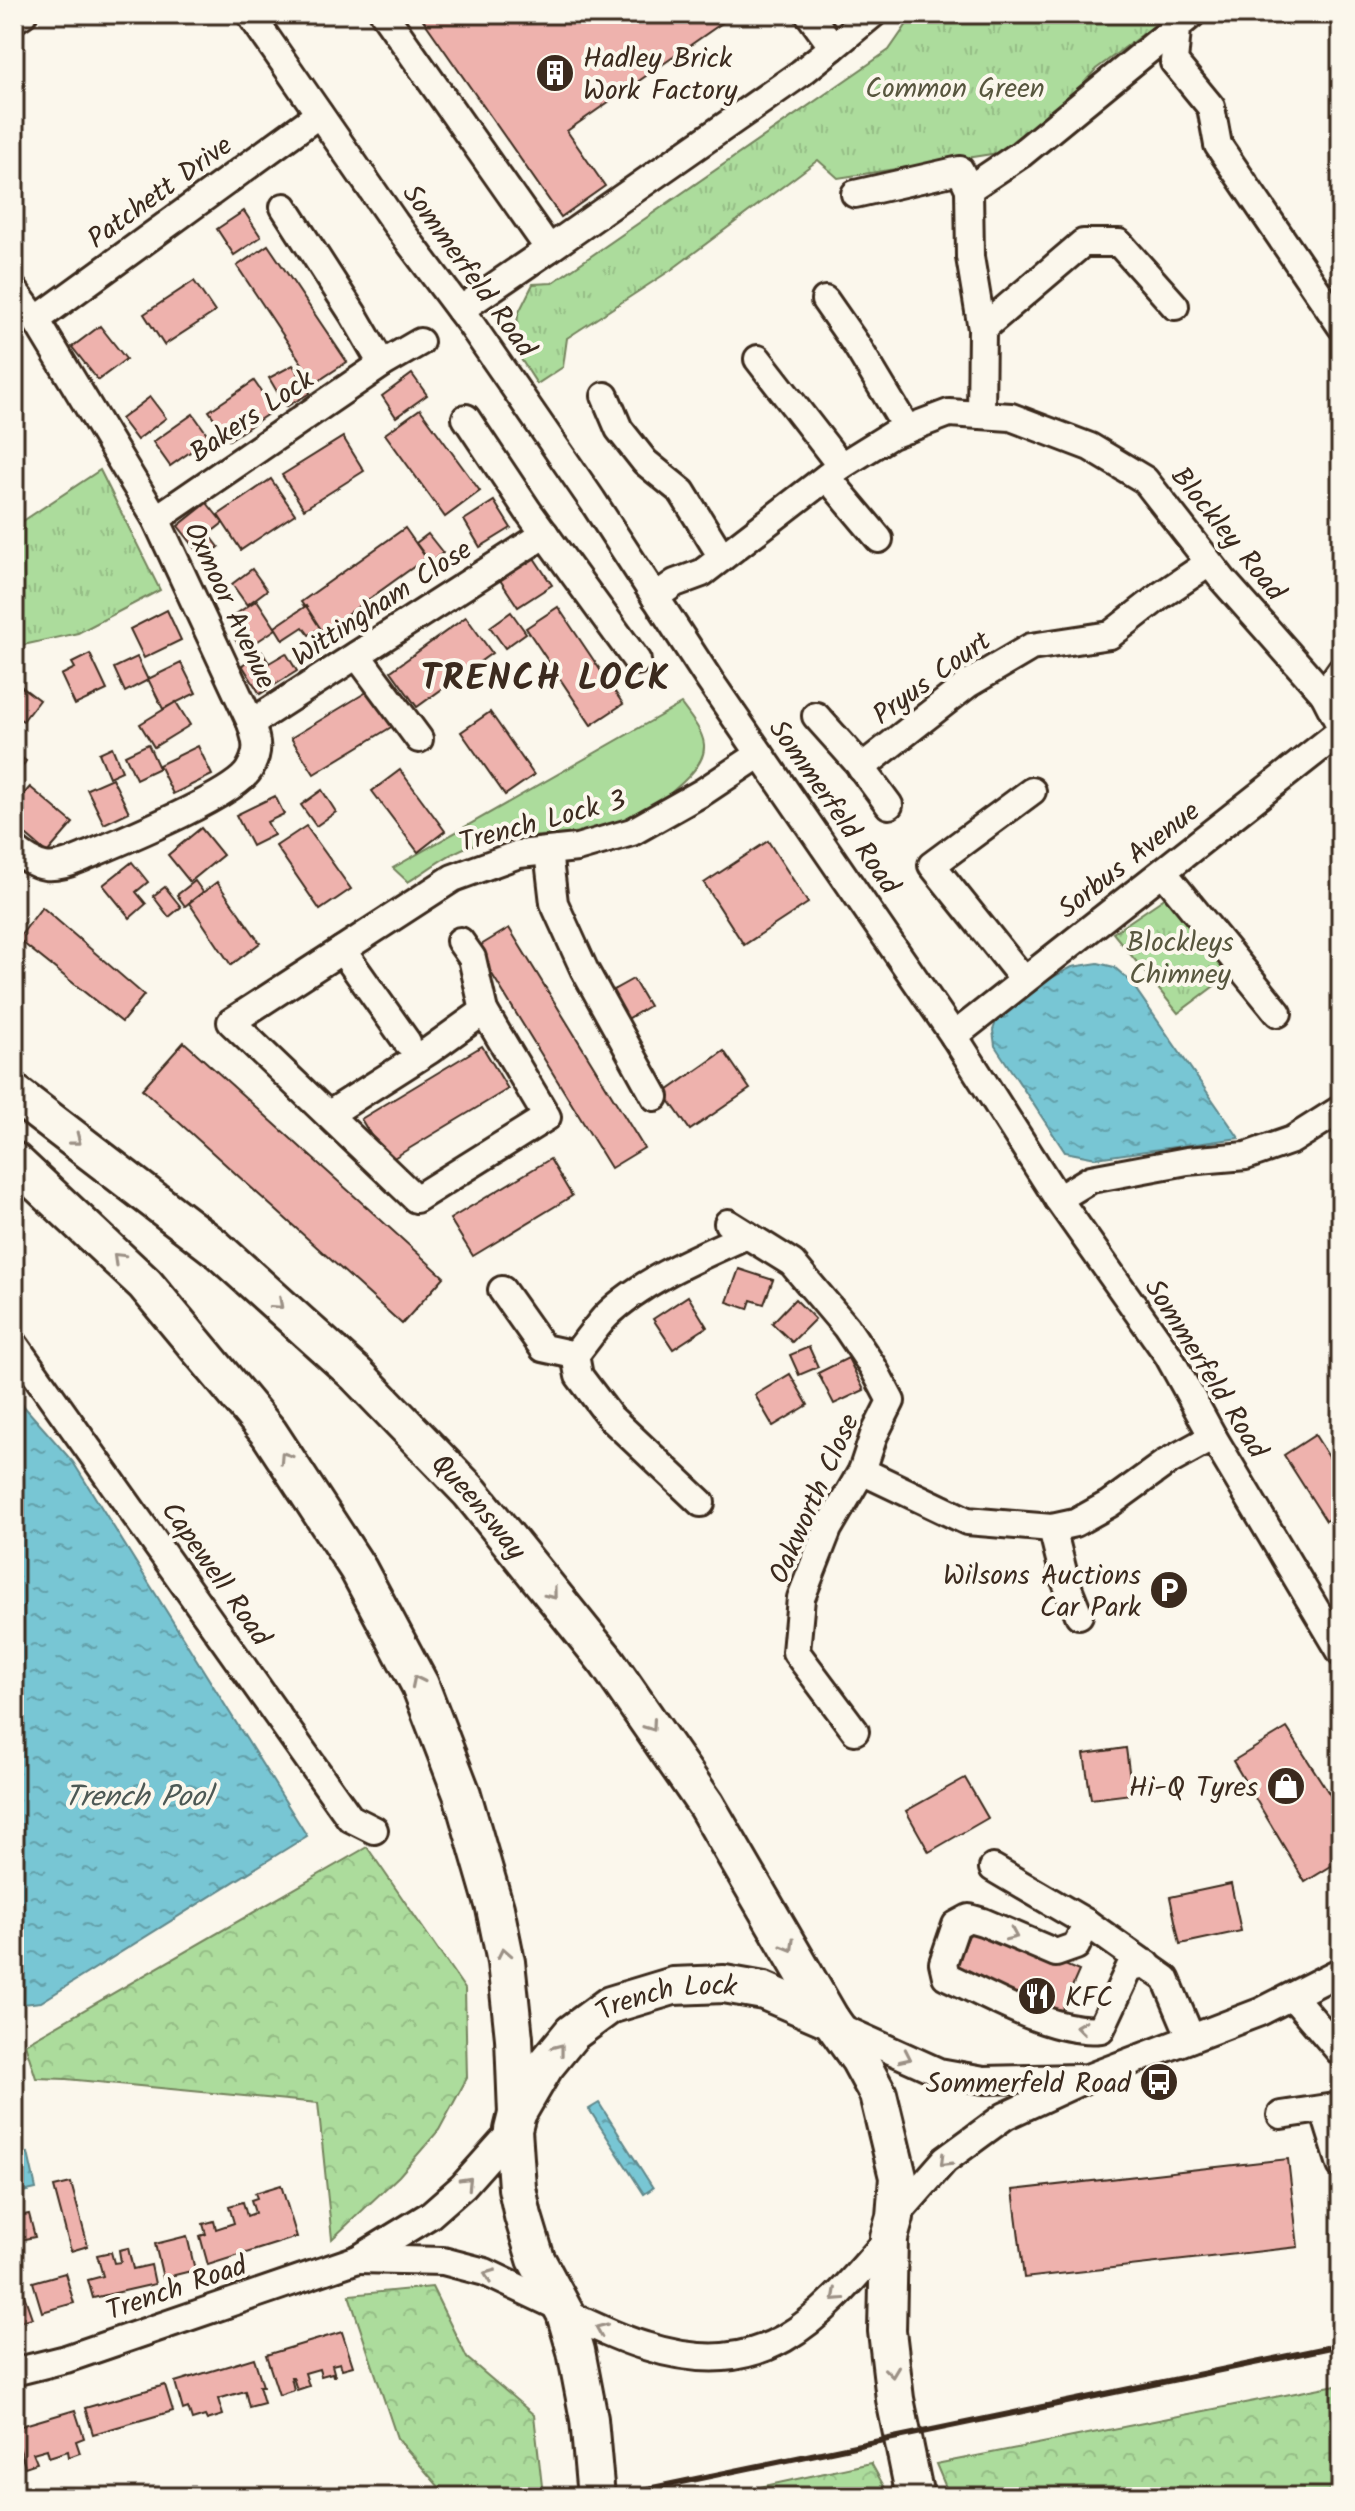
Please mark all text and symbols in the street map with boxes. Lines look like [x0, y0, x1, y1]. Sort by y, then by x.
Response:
place label: Hadley Brick Work Factory [583, 37, 738, 114]
building icon: Hadley Brick Work Factory [534, 52, 576, 94]
park label: Common Green [865, 67, 1045, 112]
street label: Patchett Drive [78, 124, 243, 261]
street label: Sommerfeld Road [389, 175, 547, 369]
street label: Bakers Lock [181, 358, 325, 476]
street label: Blockley Road [1158, 457, 1296, 613]
street label: Oxmoor Avenue [170, 515, 287, 697]
street label: Wittingham Close [283, 528, 482, 680]
street label: Pryus Court [864, 620, 1002, 738]
district label: TRENCH LOCK [420, 651, 672, 708]
street label: Sommerfeld Road [756, 710, 911, 905]
street label: Trench Lock 3 [454, 779, 631, 866]
street label: Sorbus Avenue [1048, 790, 1211, 931]
park label: Blockleys Chimney [1126, 921, 1234, 998]
one-way arrow [67, 1131, 82, 1145]
one-way arrow [113, 1253, 127, 1268]
street label: Sommerfeld Road [1131, 1270, 1279, 1469]
one-way arrow [268, 1294, 283, 1309]
street label: Oakworth Close [758, 1406, 873, 1591]
street label: Queensway [419, 1444, 537, 1572]
one-way arrow [279, 1451, 294, 1466]
street label: Capewell Road [148, 1493, 282, 1657]
place label: Wilsons Auctions Car Park [943, 1554, 1142, 1631]
parking icon: Wilsons Auctions Car Park [1148, 1569, 1190, 1611]
one-way arrow [542, 1585, 557, 1599]
one-way arrow [411, 1674, 427, 1689]
one-way arrow [641, 1717, 656, 1731]
shop icon: Hi-Q Tyres [1265, 1765, 1307, 1807]
place label: Hi-Q Tyres [1129, 1766, 1258, 1811]
water label: Trench Pool [64, 1774, 218, 1822]
one-way arrow [1004, 1926, 1019, 1942]
one-way arrow [779, 1937, 795, 1952]
one-way arrow [496, 1946, 513, 1960]
street label: Trench Lock [587, 1964, 741, 2033]
restaurant icon: KFC [1016, 1975, 1058, 2017]
place label: KFC [1065, 1976, 1113, 2021]
one-way arrow [1074, 2019, 1087, 2036]
one-way arrow [550, 2043, 564, 2058]
one-way arrow [898, 2047, 912, 2063]
bus stop icon: Sommerfeld Road [1138, 2061, 1180, 2103]
place label: Sommerfeld Road [926, 2062, 1132, 2107]
one-way arrow [940, 2152, 954, 2166]
one-way arrow [457, 2176, 472, 2191]
street label: Trench Road [100, 2244, 254, 2335]
one-way arrow [483, 2268, 497, 2285]
one-way arrow [832, 2286, 847, 2300]
one-way arrow [595, 2322, 609, 2338]
one-way arrow [883, 2365, 900, 2378]

